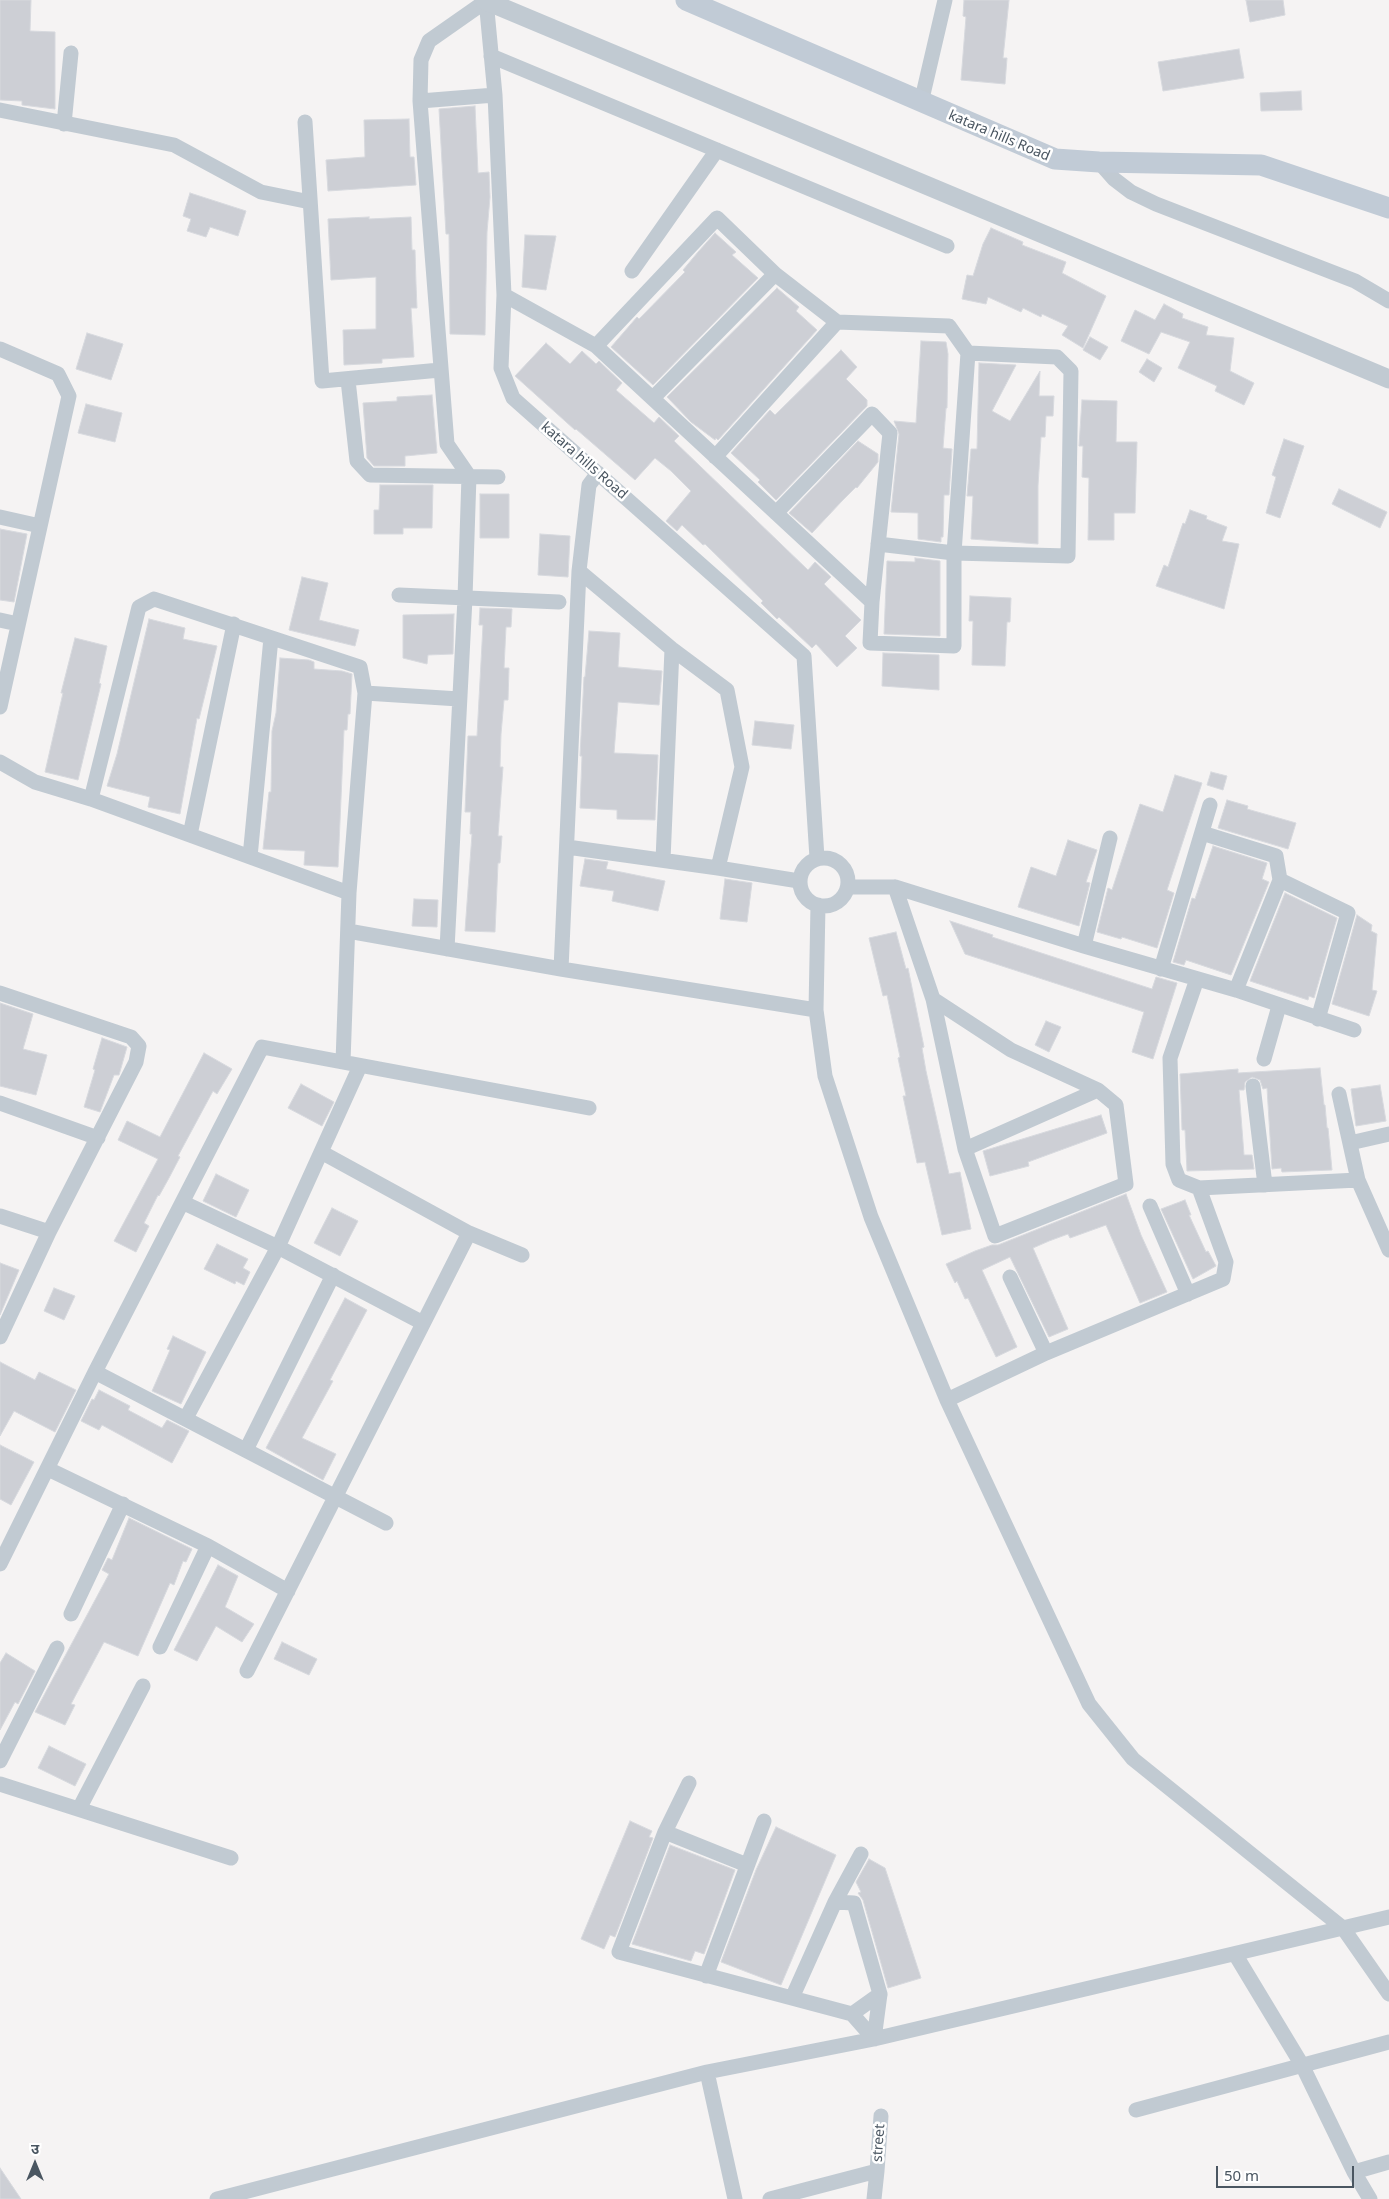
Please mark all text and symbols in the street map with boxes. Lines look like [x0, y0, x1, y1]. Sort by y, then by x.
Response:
street label: katara hills Road [946, 107, 1052, 165]
street label: katara hills Road [537, 419, 631, 503]
street label: street [869, 2123, 889, 2163]
north arrow [10, 2139, 60, 2189]
text: उ [31, 2139, 39, 2158]
scale bar [1219, 2156, 1356, 2188]
text: 50 m [1224, 2165, 1259, 2185]

